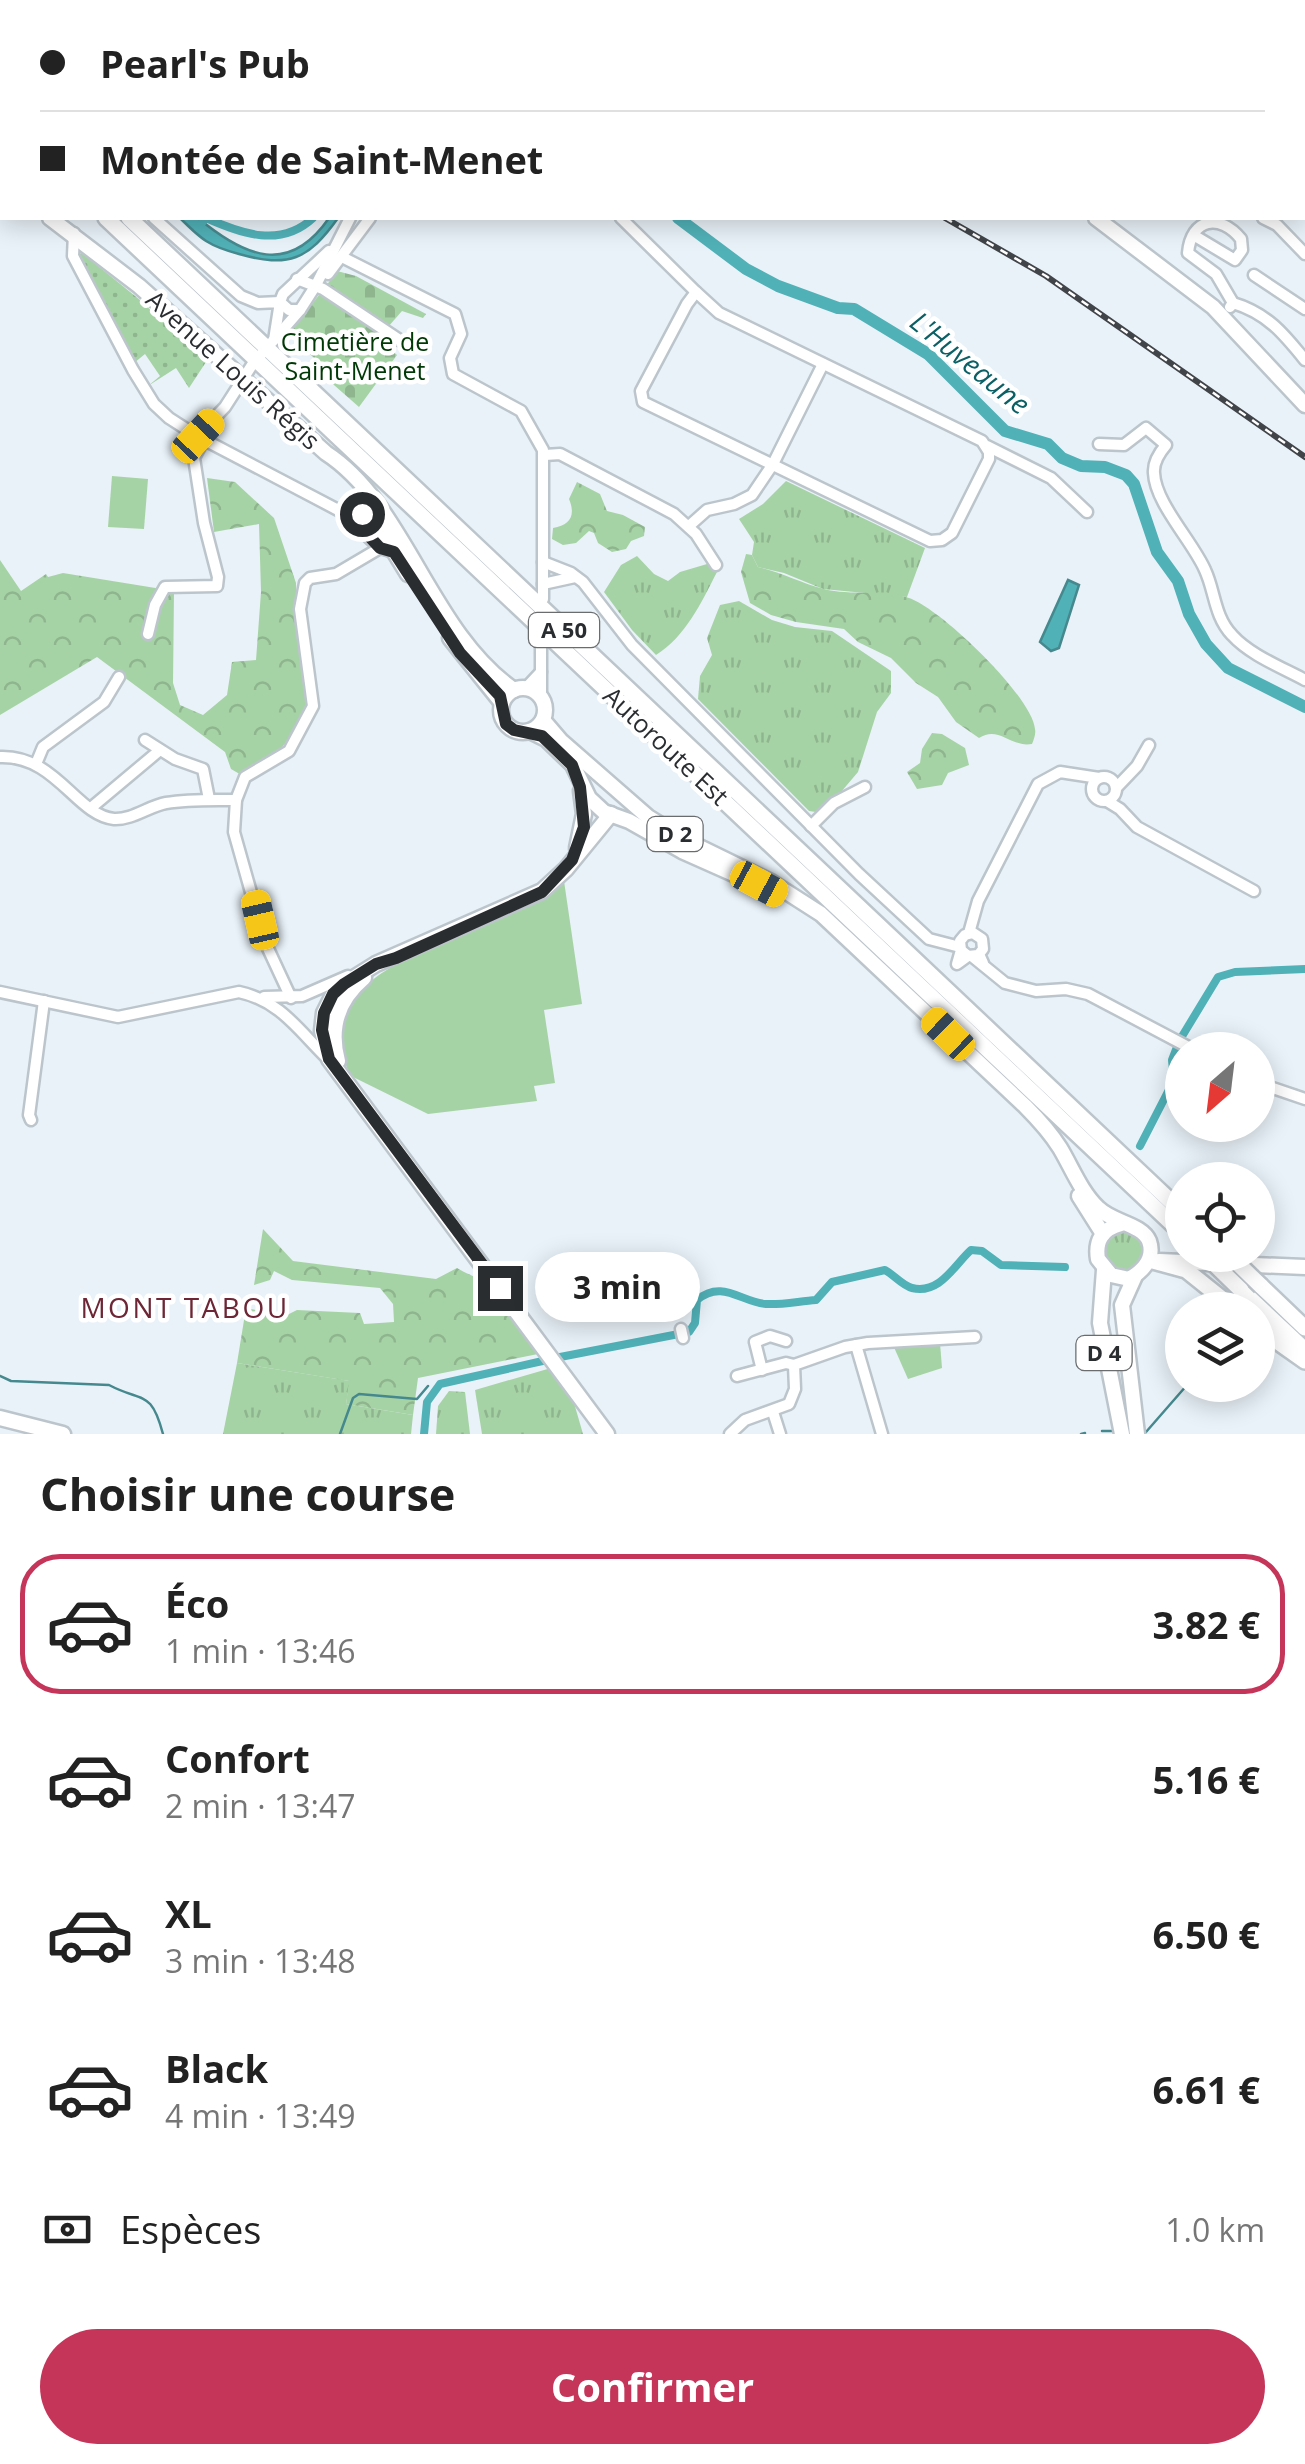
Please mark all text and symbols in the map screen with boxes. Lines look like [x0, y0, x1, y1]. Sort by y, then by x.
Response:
text: Pearl's Pub [100, 37, 310, 89]
text: Montée de Saint-Menet [100, 133, 543, 185]
street label: Avenue Louis Régis [139, 282, 328, 456]
water label: L'Huveaune [903, 302, 1038, 422]
park label: Cimetière de Saint-Menet [281, 324, 429, 387]
car [167, 404, 229, 468]
route start [340, 492, 385, 537]
road number: A 50 [529, 613, 599, 647]
street label: Autoroute Est [597, 678, 737, 812]
road number: D 2 [648, 817, 702, 851]
car [725, 857, 793, 911]
car [239, 887, 281, 953]
car [916, 1002, 980, 1066]
north arrow [1165, 1032, 1275, 1142]
map controls [1165, 1032, 1275, 1402]
button: locate [1165, 1162, 1275, 1272]
callout: 3 min [535, 1253, 700, 1323]
text: 3 min [573, 1265, 662, 1308]
route end [478, 1266, 523, 1311]
district label: MONT TABOU [80, 1288, 290, 1326]
button: layers [1165, 1292, 1275, 1402]
road number: D 4 [1076, 1336, 1132, 1370]
text: Choisir une course [40, 1463, 455, 1524]
text: Éco [165, 1577, 229, 1629]
icon: car [45, 1579, 135, 1669]
text: 3.82 € [1152, 1598, 1260, 1650]
text: 1 min · 13:46 [165, 1629, 356, 1672]
text: Confort [165, 1732, 310, 1784]
icon: car [45, 1734, 135, 1824]
text: 5.16 € [1152, 1753, 1260, 1805]
text: 2 min · 13:47 [165, 1784, 356, 1827]
text: XL [165, 1887, 212, 1939]
icon: car [45, 1889, 135, 1979]
text: 6.50 € [1152, 1908, 1260, 1960]
text: 3 min · 13:48 [165, 1939, 356, 1982]
text: Black [165, 2042, 268, 2094]
icon: car [45, 2044, 135, 2134]
text: 6.61 € [1152, 2063, 1260, 2115]
text: 4 min · 13:49 [165, 2094, 356, 2137]
icon: cash [40, 2202, 95, 2257]
text: Espèces [120, 2203, 261, 2255]
text: 1.0 km [1165, 2208, 1265, 2251]
button: Confirmer [40, 2329, 1265, 2444]

